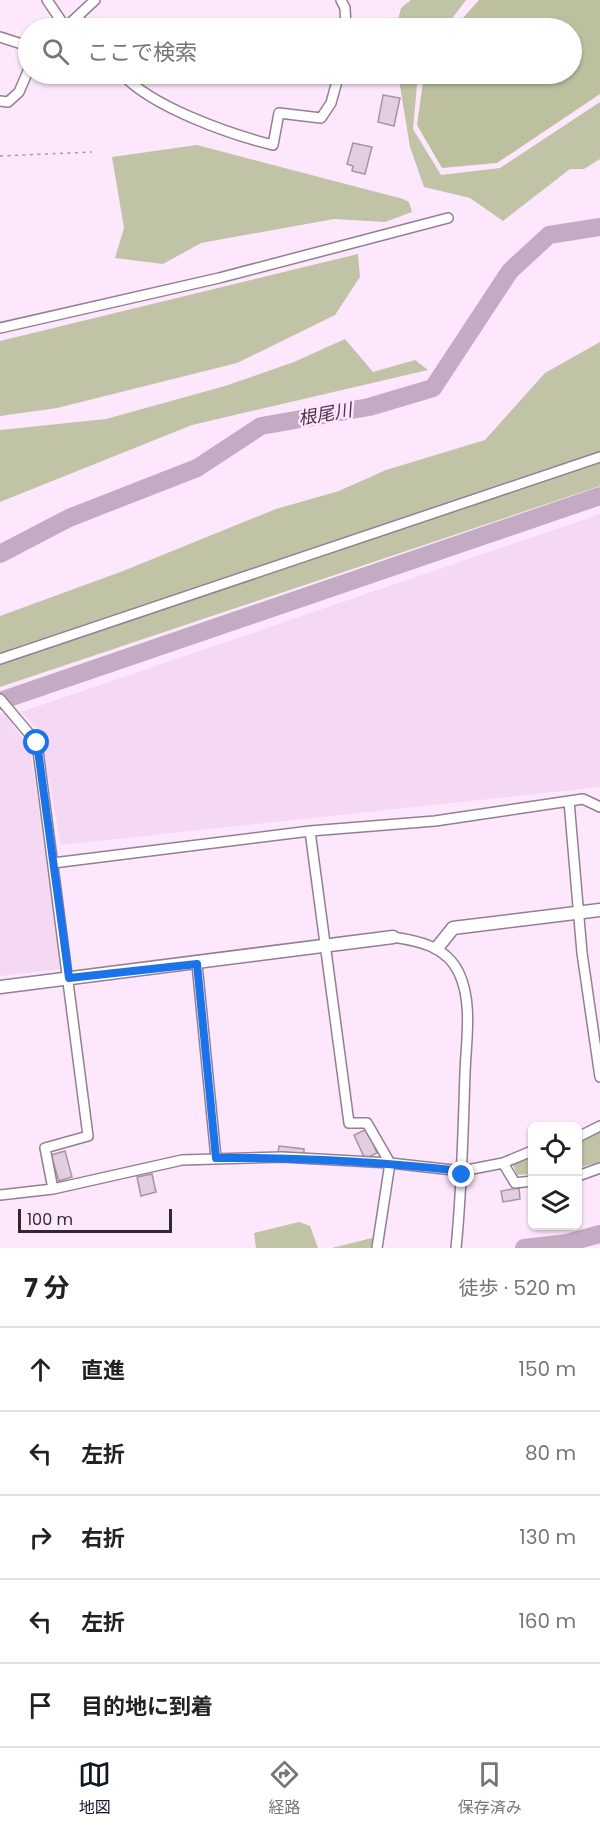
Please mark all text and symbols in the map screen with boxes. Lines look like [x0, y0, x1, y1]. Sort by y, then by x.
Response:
search box [18, 18, 582, 84]
icon: search [39, 35, 72, 68]
text: ここで検索 [87, 37, 197, 68]
water label: 根尾川 [296, 397, 356, 431]
route start [23, 729, 49, 755]
map controls [528, 1122, 582, 1230]
button: locate [528, 1122, 582, 1176]
route end [448, 1161, 474, 1187]
button: layers [528, 1176, 582, 1230]
scale bar [18, 1206, 172, 1234]
text: 100 m [27, 1208, 73, 1231]
text: 7 分 [24, 1270, 69, 1306]
text: 徒歩 · 520 m [459, 1274, 576, 1302]
icon: ahead [24, 1353, 57, 1386]
text: 直進 [81, 1355, 125, 1386]
text: 150 m [519, 1355, 576, 1383]
icon: left [24, 1437, 57, 1470]
text: 左折 [81, 1439, 125, 1470]
text: 80 m [525, 1439, 576, 1467]
icon: right [24, 1521, 57, 1554]
text: 右折 [81, 1523, 125, 1554]
text: 130 m [519, 1523, 576, 1551]
icon: left [24, 1605, 57, 1638]
text: 左折 [81, 1607, 125, 1638]
text: 160 m [518, 1607, 576, 1635]
icon: arrive [24, 1689, 57, 1722]
text: 目的地に到着 [81, 1691, 213, 1722]
tab: 地図 [78, 1758, 111, 1820]
tab: 経路 [268, 1758, 301, 1820]
tab: 保存済み [458, 1758, 522, 1820]

